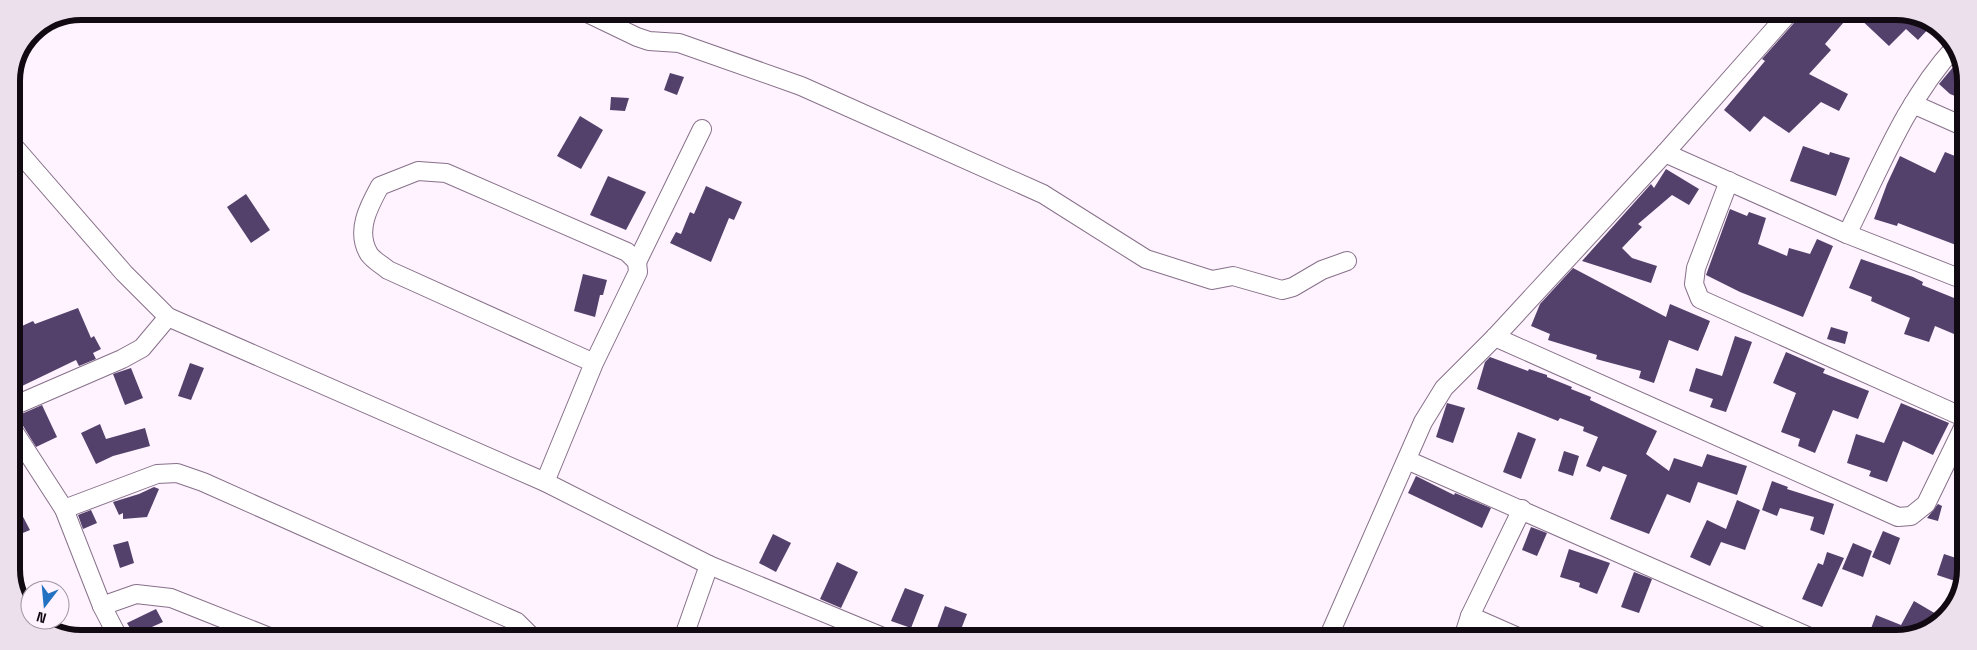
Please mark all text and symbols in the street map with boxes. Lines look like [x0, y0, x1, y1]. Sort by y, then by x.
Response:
north arrow [20, 580, 70, 630]
text: N [34, 608, 48, 627]

